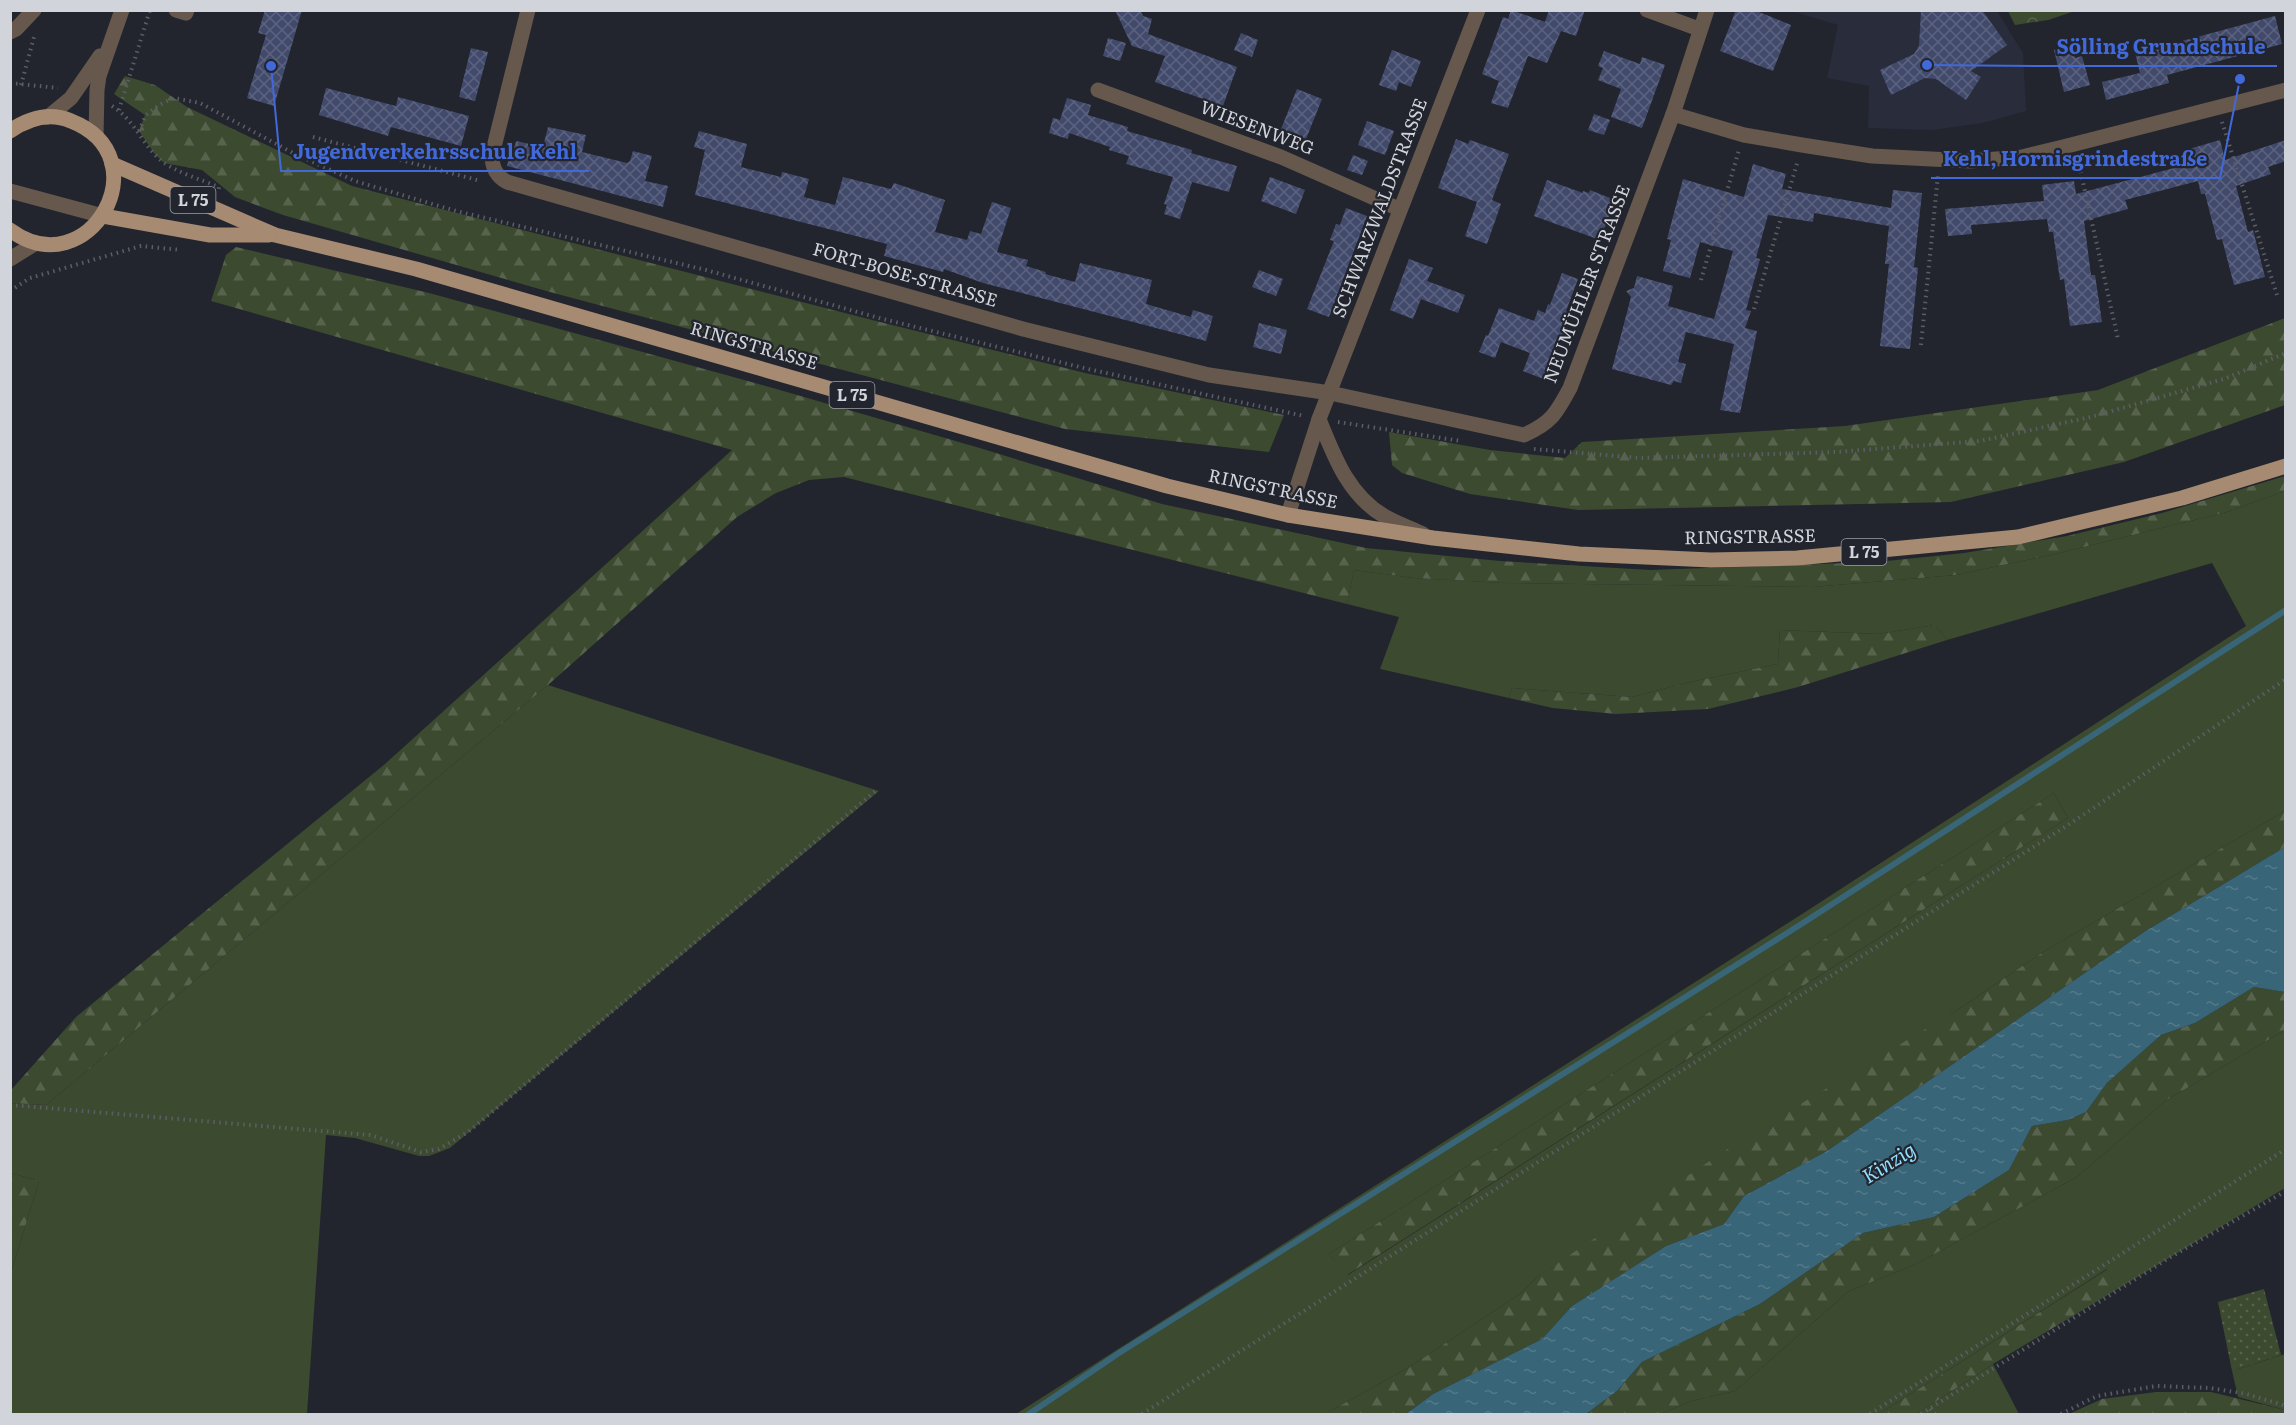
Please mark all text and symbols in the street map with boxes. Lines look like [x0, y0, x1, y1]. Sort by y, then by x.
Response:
callout: Sölling Grundschule [2044, 28, 2277, 66]
text: Sölling Grundschule [2056, 30, 2266, 60]
street label: WIESENWEG [1197, 92, 1319, 161]
street label: SCHWARZWALDSTRASSE [1324, 94, 1433, 321]
callout: Jugendverkehrsschule Kehl [281, 133, 589, 171]
text: Jugendverkehrsschule Kehl [293, 135, 577, 165]
callout: Kehl, Hornisgrindestraße [1931, 140, 2220, 178]
text: Kehl, Hornisgrindestraße [1943, 142, 2207, 172]
street label: NEUMÜHLER STRASSE [1535, 180, 1636, 387]
road number: L 75 [170, 187, 216, 213]
street label: FORT-BOSE-STRASSE [810, 234, 1001, 313]
street label: RINGSTRASSE [687, 313, 821, 376]
road number: L 75 [830, 382, 874, 408]
street label: RINGSTRASSE [1206, 461, 1341, 514]
street label: RINGSTRASSE [1684, 521, 1816, 550]
road number: L 75 [1842, 539, 1886, 565]
water label: Kinzig [1855, 1133, 1921, 1189]

